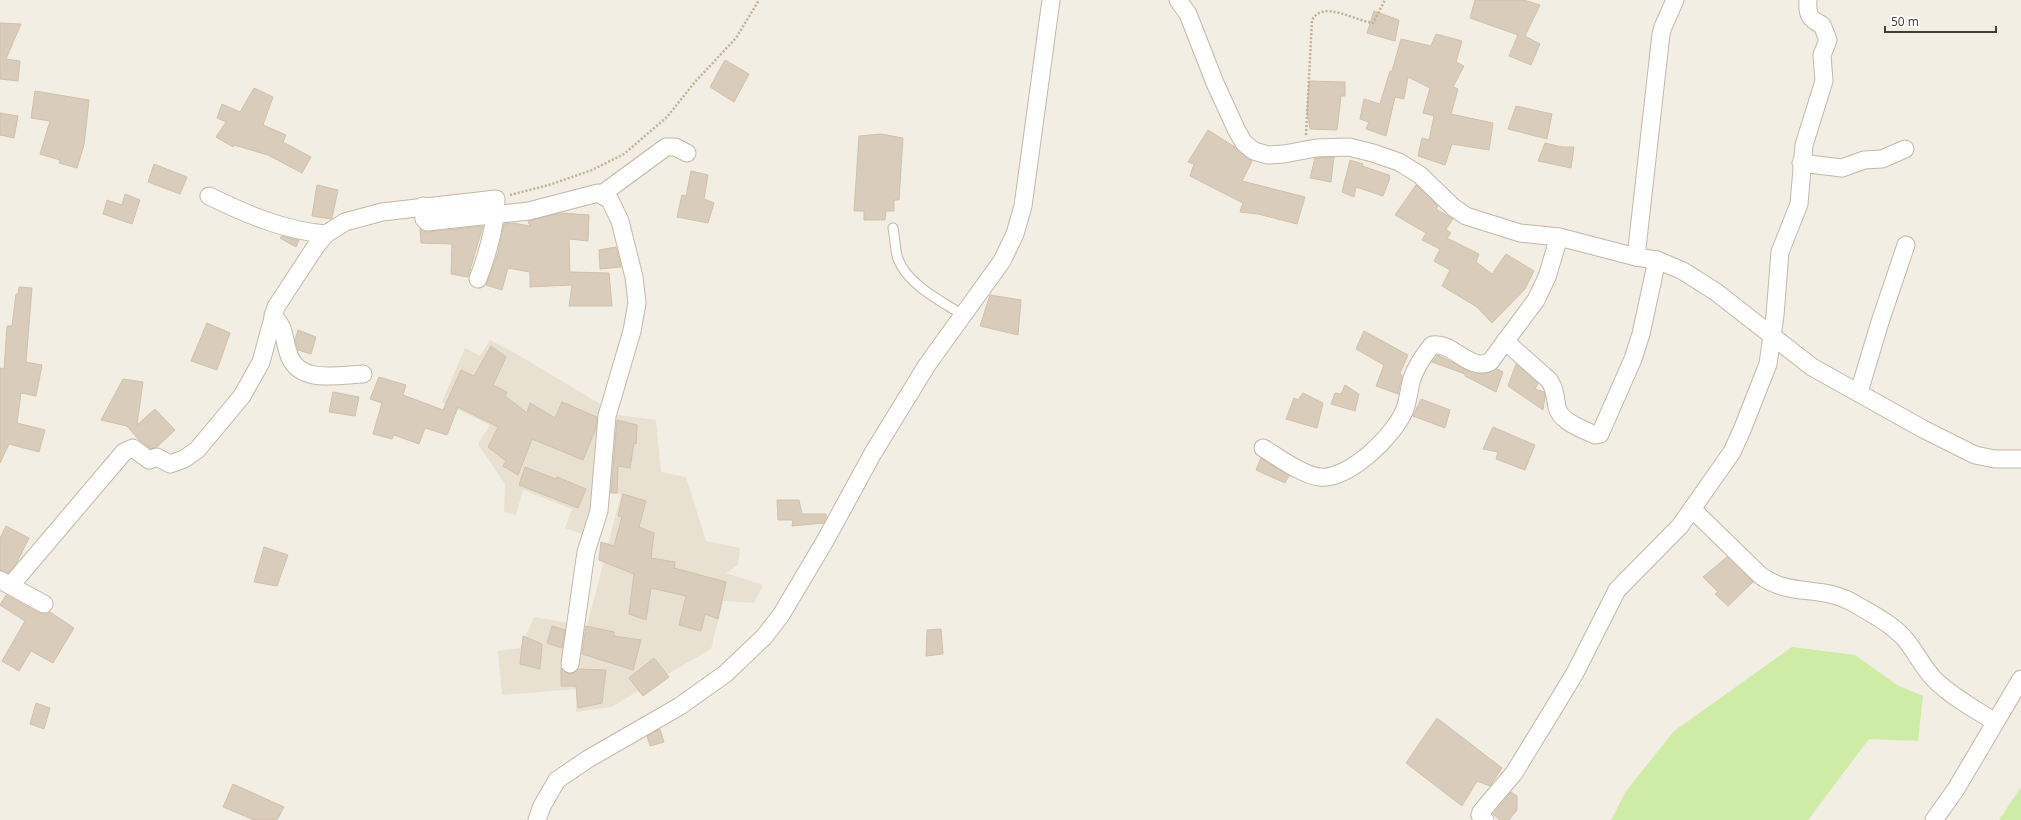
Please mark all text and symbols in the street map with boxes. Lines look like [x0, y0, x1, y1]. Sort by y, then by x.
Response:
scale bar [1885, 8, 1996, 34]
text: 50 m [1891, 13, 1919, 30]

